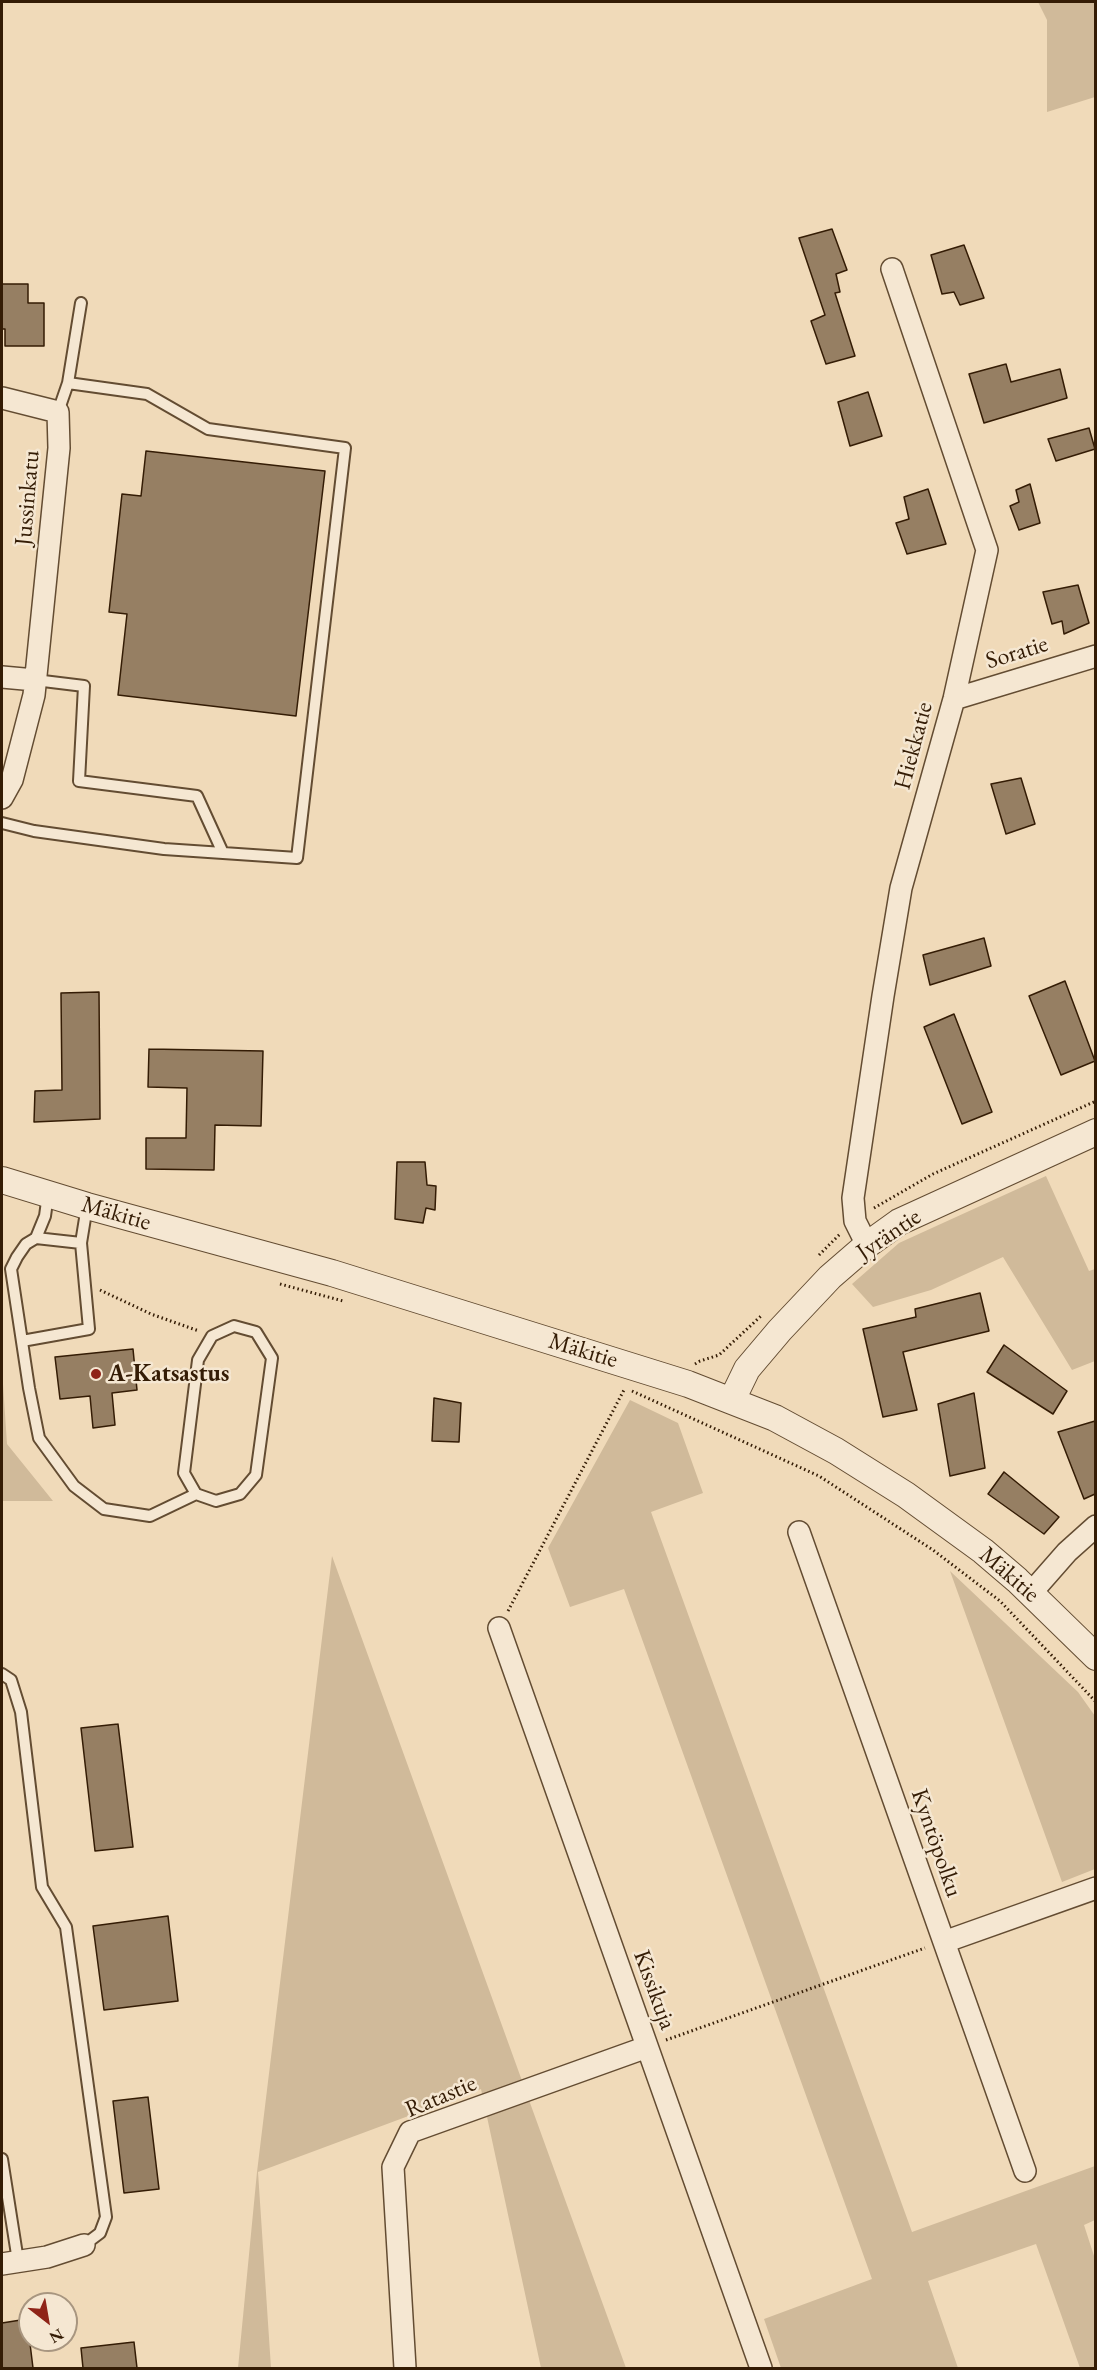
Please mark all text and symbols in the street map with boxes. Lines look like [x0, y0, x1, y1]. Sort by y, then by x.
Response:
street label: Jussinkatu [9, 449, 47, 547]
street label: Soratie [982, 630, 1052, 676]
street label: Hiekkatie [889, 699, 939, 793]
street label: Mäkitie [78, 1190, 154, 1238]
street label: Jyräntie [851, 1203, 927, 1267]
street label: Mäkitie [545, 1327, 621, 1375]
place label: A-Katsastus [108, 1360, 229, 1388]
marker: A-Katsastus [89, 1367, 103, 1381]
street label: Mäkitie [973, 1541, 1045, 1609]
street label: Kyntöpolku [904, 1785, 968, 1901]
street label: Kissikuja [626, 1946, 682, 2034]
street label: Ratastie [401, 2069, 481, 2125]
north arrow [18, 2292, 78, 2352]
text: N [46, 2324, 67, 2348]

